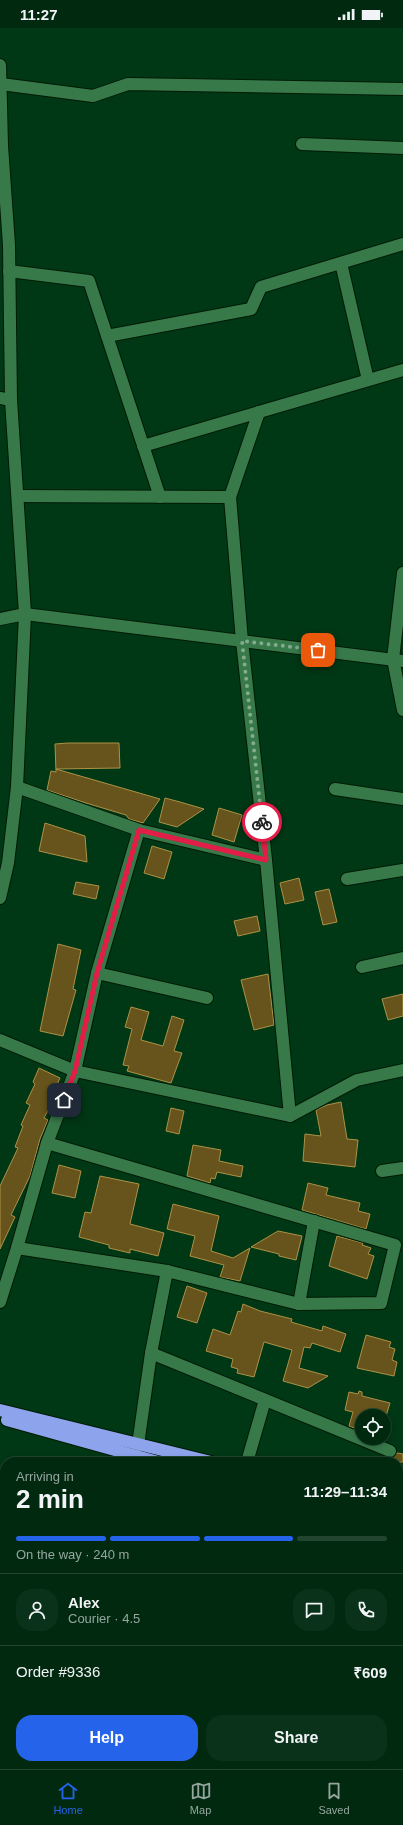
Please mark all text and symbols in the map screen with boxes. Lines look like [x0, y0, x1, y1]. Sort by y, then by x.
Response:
text: 11:27 [20, 6, 58, 23]
pin [301, 633, 335, 667]
icon: bag [307, 639, 329, 661]
courier [242, 802, 282, 842]
icon: bike [251, 811, 273, 833]
pin [47, 1083, 81, 1117]
icon: home [53, 1089, 75, 1111]
map controls [355, 1409, 391, 1445]
button: locate [355, 1409, 391, 1445]
text: Arriving in [16, 1469, 74, 1484]
text: 11:29–11:34 [304, 1483, 387, 1500]
text: 2 min [16, 1484, 84, 1514]
text: On the way · 240 m [16, 1547, 129, 1562]
button: person [16, 1589, 58, 1631]
button: chat [293, 1589, 335, 1631]
button: phone [345, 1589, 387, 1631]
text: Alex [68, 1594, 100, 1611]
text: Courier · 4.5 [68, 1611, 140, 1626]
text: Order #9336 [16, 1663, 100, 1680]
text: ₹609 [353, 1664, 387, 1681]
button: Help [16, 1715, 198, 1761]
button: Share [206, 1715, 387, 1761]
tab: Home [53, 1780, 83, 1816]
tab: Map [190, 1780, 212, 1816]
tab: Saved [318, 1780, 350, 1816]

